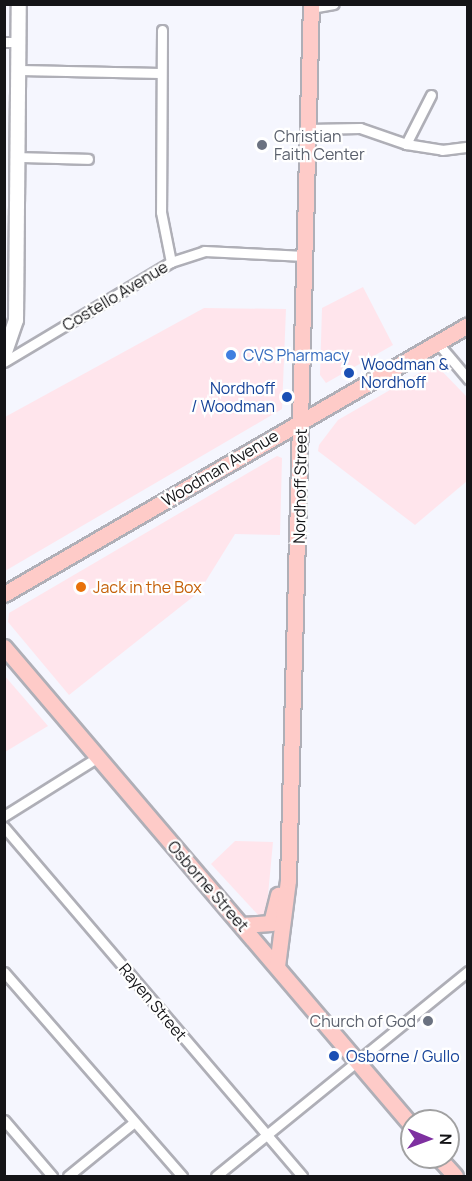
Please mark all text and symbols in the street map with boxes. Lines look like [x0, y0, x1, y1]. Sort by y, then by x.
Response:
place label: Christian Faith Center [274, 126, 365, 164]
marker: Christian Faith Center [255, 138, 269, 152]
street label: Costello Avenue [59, 257, 171, 335]
place label: CVS Pharmacy [243, 345, 350, 365]
marker: CVS Pharmacy [224, 348, 238, 362]
place label: Woodman & Nordhoff [361, 354, 449, 392]
marker: Woodman & Nordhoff [342, 366, 356, 380]
place label: Nordhoff / Woodman [191, 378, 275, 416]
marker: Nordhoff / Woodman [280, 390, 294, 404]
street label: Woodman Avenue [158, 426, 282, 510]
street label: Nordhoff Street [289, 428, 311, 544]
place label: Jack in the Box [93, 577, 202, 597]
marker: Jack in the Box [74, 580, 88, 594]
street label: Osborne Street [163, 837, 253, 935]
street label: Rayen Street [115, 959, 191, 1045]
place label: Church of God [310, 1011, 416, 1031]
marker: Church of God [421, 1014, 435, 1028]
place label: Osborne / Gullo [346, 1046, 460, 1066]
marker: Osborne / Gullo [327, 1049, 341, 1063]
north arrow [400, 1109, 460, 1169]
text: N [435, 1133, 457, 1145]

